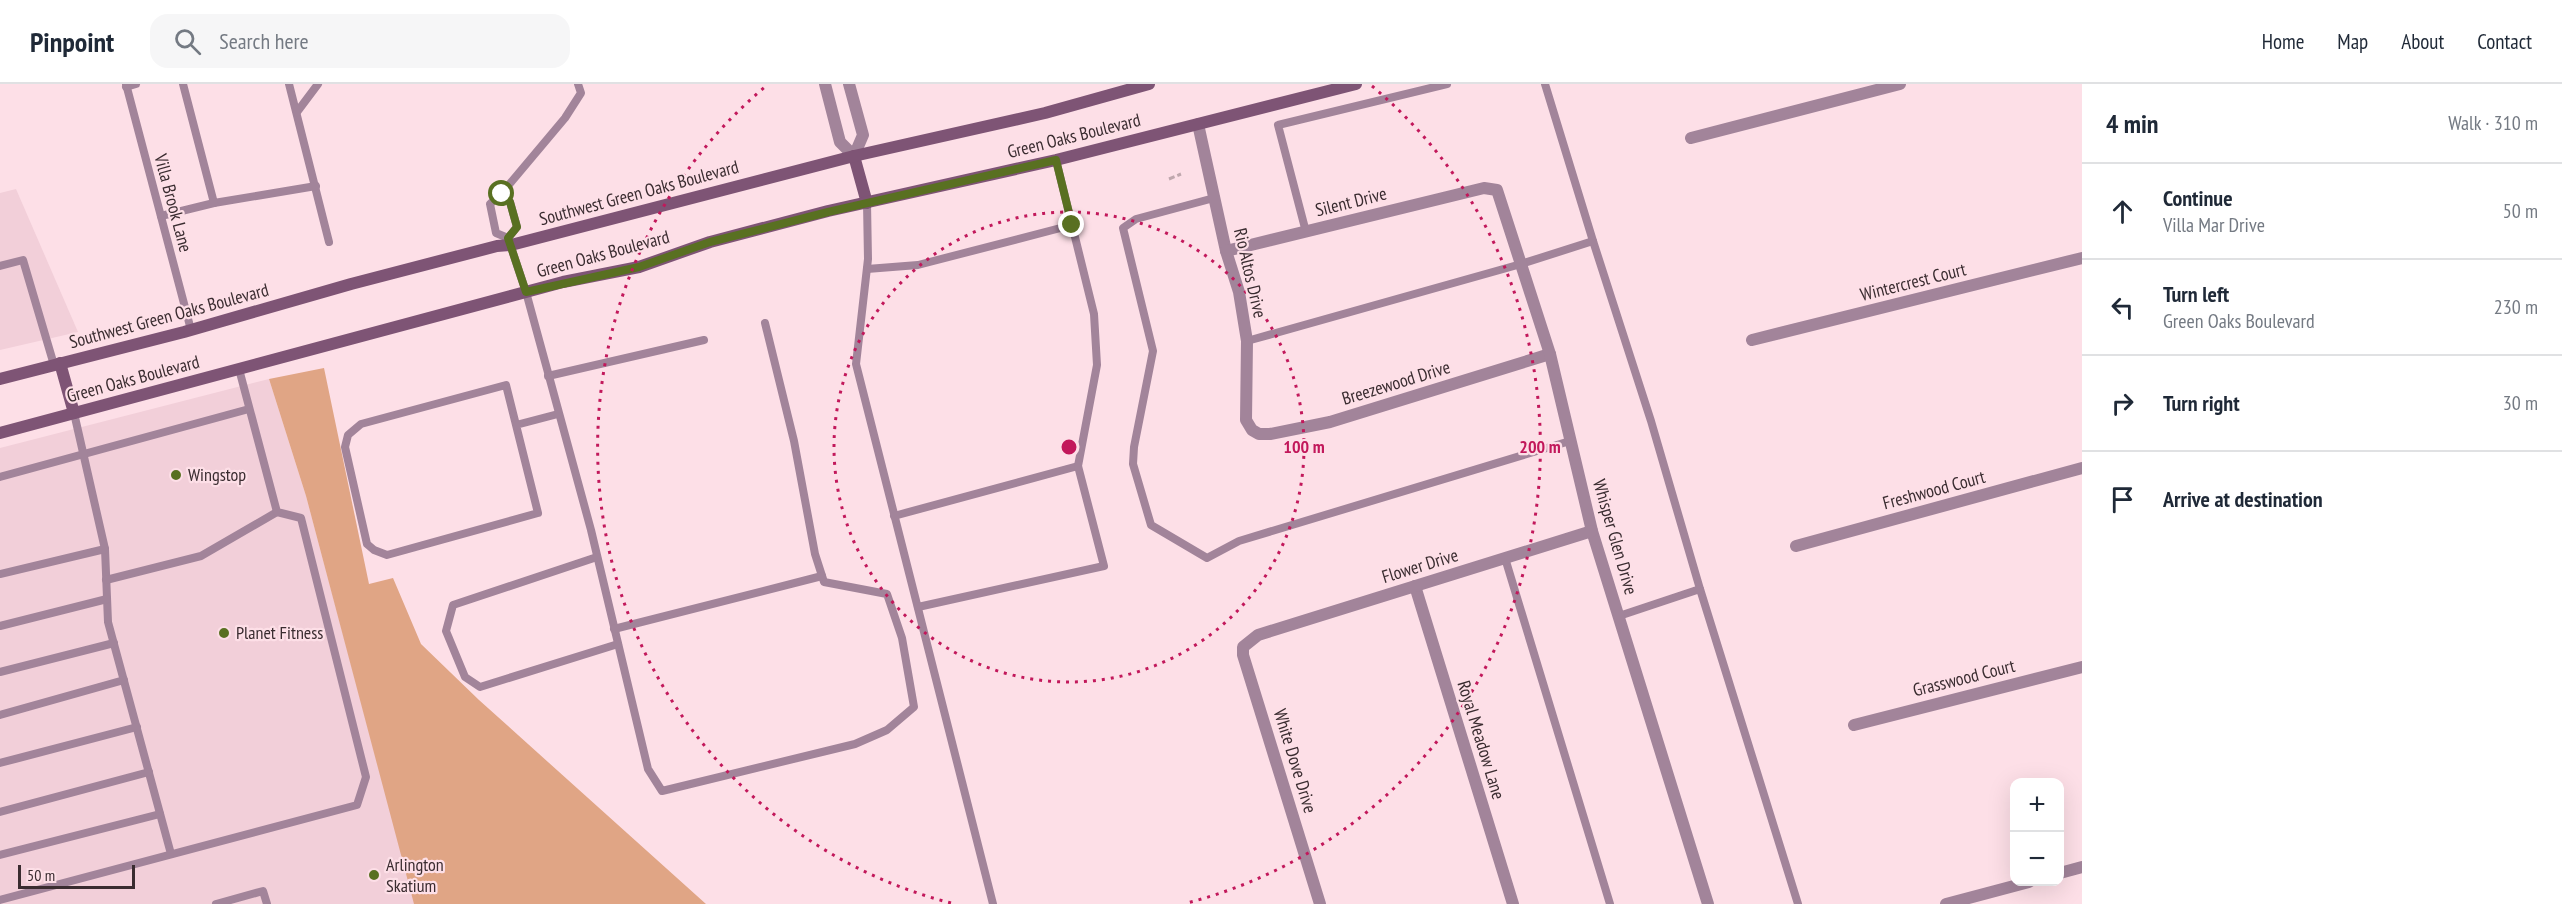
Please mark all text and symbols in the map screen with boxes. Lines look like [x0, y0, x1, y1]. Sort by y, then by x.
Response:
search box [150, 14, 570, 68]
text: Pinpoint [30, 23, 114, 60]
icon: search [171, 25, 204, 58]
text: Search here [219, 27, 309, 55]
text: Home [2262, 28, 2304, 55]
text: Map [2337, 28, 2368, 55]
text: About [2401, 28, 2444, 55]
text: Contact [2477, 28, 2532, 55]
text: 4 min [2106, 107, 2159, 140]
street label: Green Oaks Boulevard [1005, 108, 1143, 163]
text: Walk · 310 m [2448, 110, 2538, 136]
street label: Villa Brook Lane [149, 150, 198, 254]
street label: Southwest Green Oaks Boulevard [537, 155, 741, 230]
route start [488, 180, 514, 206]
street label: Silent Drive [1313, 182, 1389, 221]
text: Continue [2163, 184, 2233, 212]
icon: ahead [2106, 195, 2139, 228]
text: 50 m [2503, 198, 2538, 224]
route end [1058, 211, 1084, 237]
text: Villa Mar Drive [2163, 212, 2265, 238]
street label: Green Oaks Boulevard [534, 225, 672, 282]
street label: Rio Altos Drive [1229, 226, 1272, 320]
street label: Wintercrest Court [1858, 257, 1968, 306]
street label: Southwest Green Oaks Boulevard [67, 278, 271, 353]
text: Turn left [2163, 280, 2229, 308]
icon: left [2106, 291, 2139, 324]
text: 230 m [2494, 294, 2538, 320]
text: Green Oaks Boulevard [2163, 308, 2315, 334]
street label: Green Oaks Boulevard [64, 350, 202, 407]
street label: Breezewood Drive [1339, 355, 1453, 410]
icon: right [2106, 387, 2139, 420]
text: Turn right [2163, 389, 2240, 417]
text: 30 m [2503, 390, 2538, 416]
text: 100 m [1283, 435, 1325, 458]
text: 200 m [1519, 435, 1561, 458]
centre of rings [1059, 437, 1079, 457]
place label: Wingstop [188, 463, 246, 486]
street label: Freshwood Court [1880, 465, 1988, 514]
marker: Wingstop [169, 468, 183, 482]
street label: Whisper Glen Drive [1588, 477, 1643, 597]
icon: arrive [2106, 483, 2139, 516]
text: Arrive at destination [2163, 485, 2323, 513]
street label: Flower Drive [1379, 543, 1461, 588]
place label: Planet Fitness [236, 621, 323, 644]
marker: Planet Fitness [217, 626, 231, 640]
street label: Grasswood Court [1910, 654, 2017, 701]
street label: Royal Meadow Lane [1453, 678, 1510, 802]
street label: White Dove Drive [1269, 706, 1322, 816]
map controls [2010, 778, 2064, 886]
button: + [2010, 778, 2064, 832]
button: − [2010, 832, 2064, 886]
place label: Arlington Skatium [386, 853, 444, 897]
scale bar [18, 862, 135, 890]
text: 50 m [27, 865, 55, 885]
marker: Arlington Skatium [367, 868, 381, 882]

